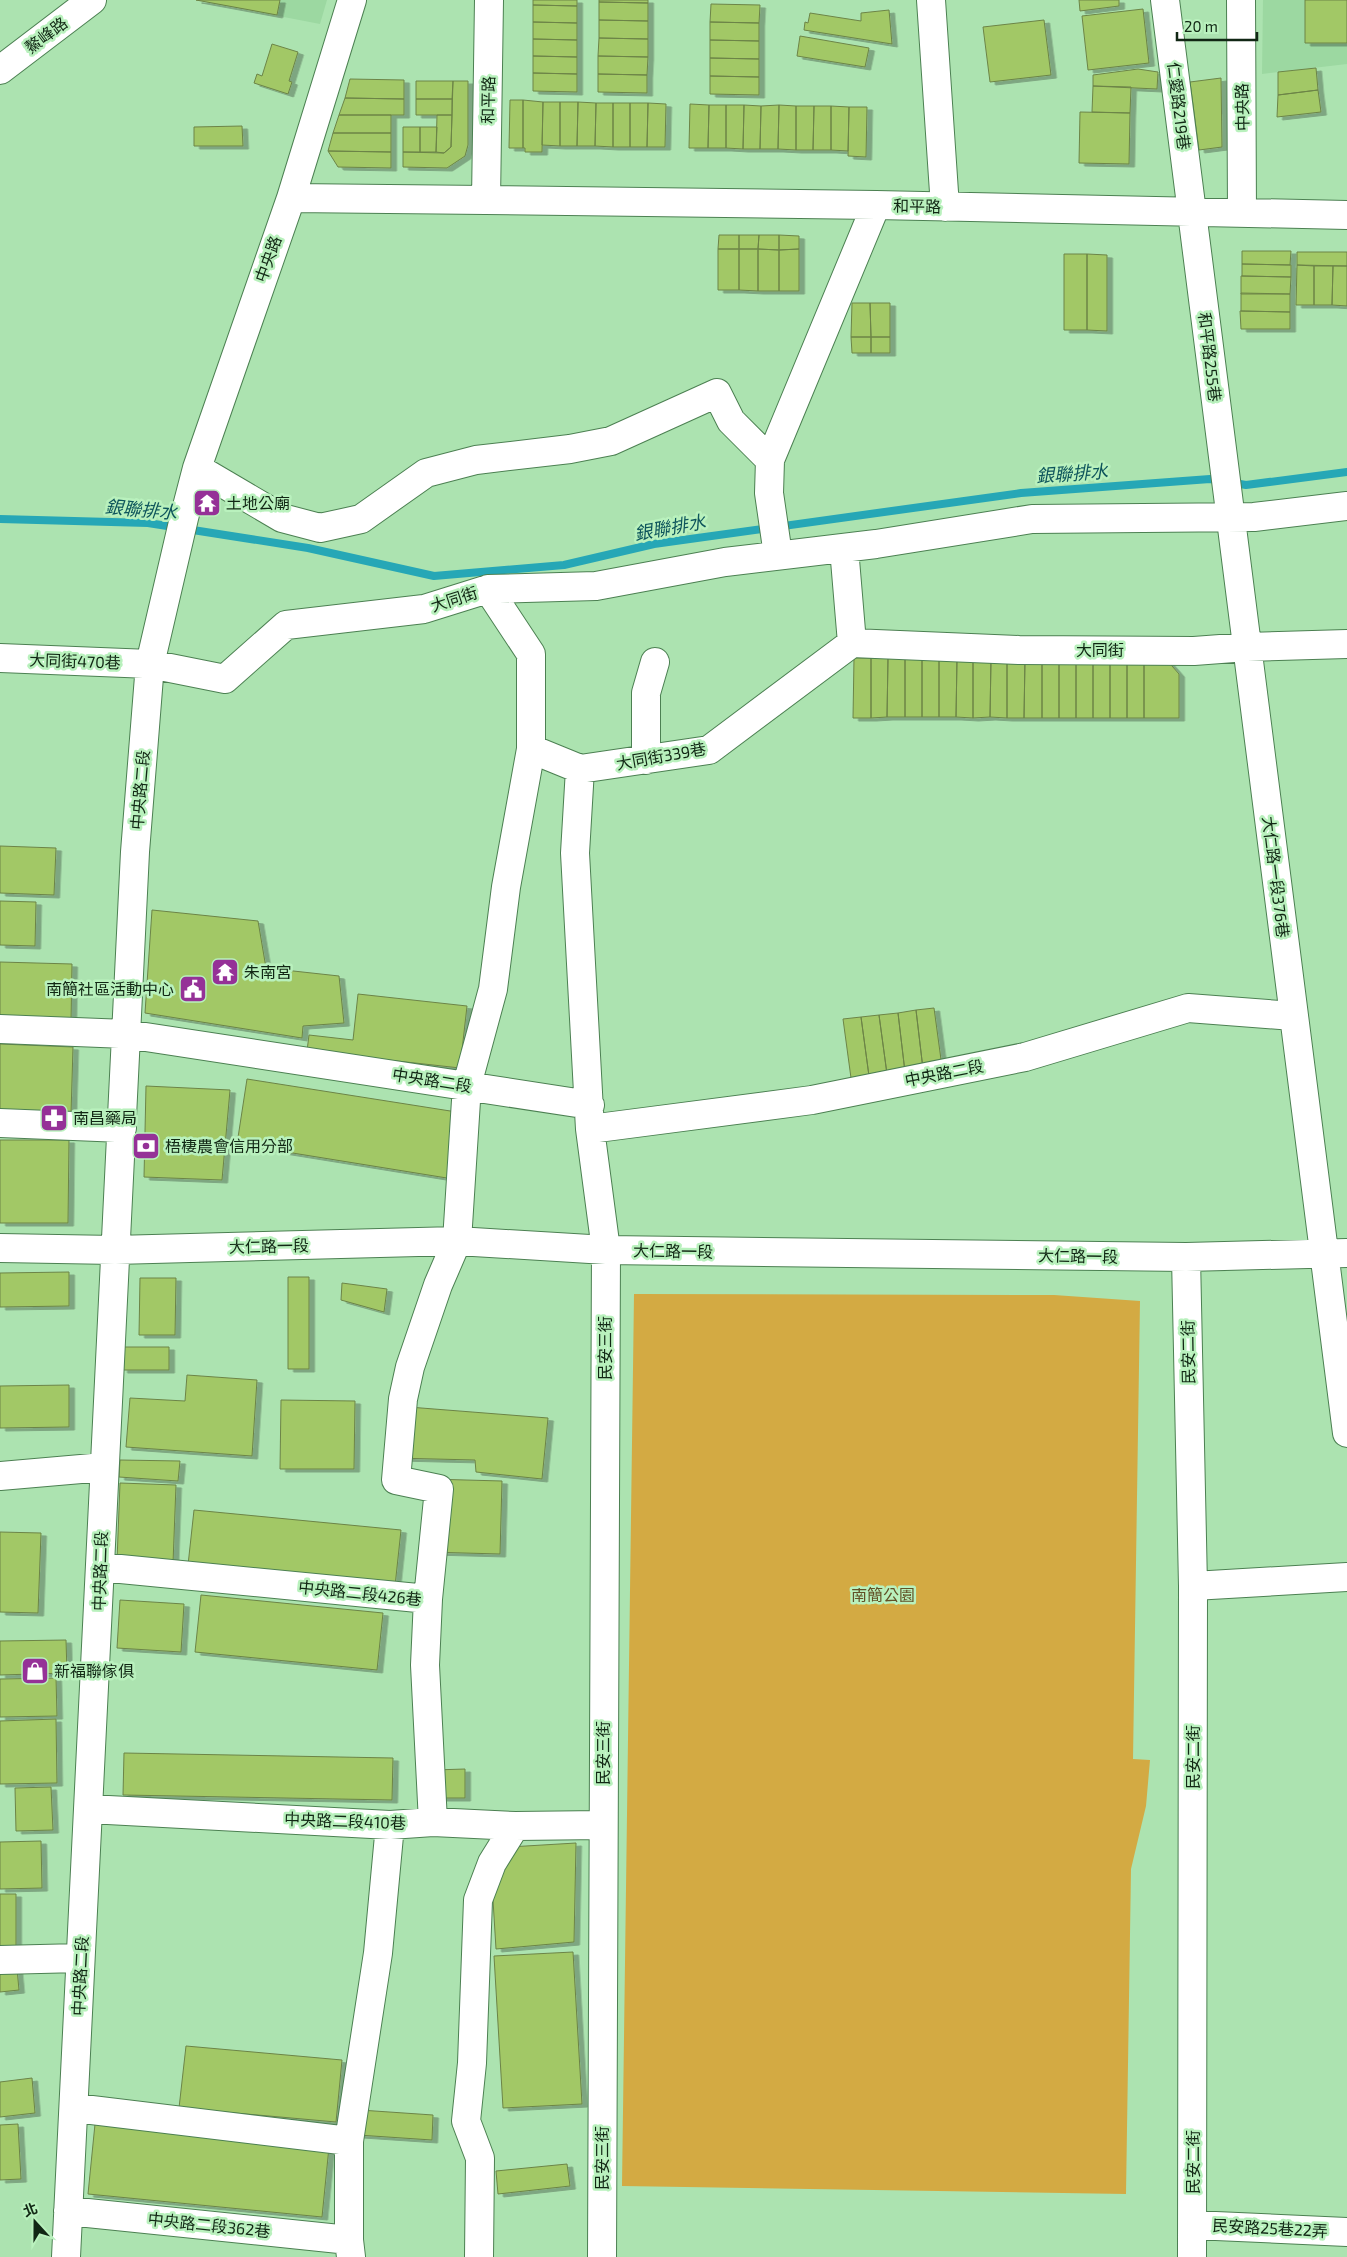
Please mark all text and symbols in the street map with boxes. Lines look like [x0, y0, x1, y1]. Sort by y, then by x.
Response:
scale bar [1177, 10, 1257, 42]
street label: 鰲峰路 [21, 13, 71, 57]
text: 20 m [1184, 17, 1218, 35]
street label: 仁愛路219巷 [1165, 61, 1194, 151]
street label: 和平路 [478, 76, 497, 124]
street label: 中央路 [1232, 83, 1251, 131]
street label: 和平路 [893, 196, 941, 215]
street label: 中央路 [250, 233, 285, 285]
street label: 和平路255巷 [1196, 311, 1225, 403]
water label: 銀聯排水 [1035, 459, 1110, 486]
temple icon: 土地公廟 [192, 488, 222, 518]
place label: 土地公廟 [226, 493, 290, 512]
water label: 銀聯排水 [104, 495, 179, 523]
water label: 銀聯排水 [632, 510, 708, 544]
street label: 大同街 [428, 582, 480, 615]
street label: 大同街 [1076, 640, 1124, 659]
street label: 大同街470巷 [29, 649, 121, 672]
street label: 大同街339巷 [614, 738, 707, 773]
street label: 中央路二段 [127, 749, 152, 831]
street label: 大仁路一段376巷 [1260, 815, 1293, 939]
temple icon: 朱南宮 [210, 957, 240, 987]
place label: 朱南宮 [244, 962, 292, 981]
public building icon: 南簡社區活動中心 [178, 974, 208, 1004]
place label: 南簡社區活動中心 [46, 979, 174, 998]
street label: 中央路二段 [903, 1056, 985, 1089]
street label: 中央路二段 [391, 1064, 473, 1095]
pharmacy icon: 南昌藥局 [39, 1103, 69, 1133]
place label: 南昌藥局 [73, 1108, 137, 1127]
bank icon: 梧棲農會信用分部 [131, 1131, 161, 1161]
place label: 梧棲農會信用分部 [165, 1136, 293, 1155]
street label: 大仁路一段 [229, 1235, 309, 1256]
street label: 大仁路一段 [633, 1240, 713, 1261]
street label: 大仁路一段 [1038, 1245, 1118, 1266]
street label: 民安三街 [595, 1316, 614, 1380]
street label: 民安二街 [1177, 1320, 1198, 1384]
street label: 中央路二段 [89, 1531, 110, 1611]
street label: 中央路二段426巷 [297, 1577, 423, 1608]
park label: 南簡公園 [851, 1585, 915, 1604]
shop icon: 新福聯傢俱 [20, 1656, 50, 1686]
place label: 新福聯傢俱 [54, 1661, 134, 1680]
street label: 民安三街 [593, 1721, 612, 1785]
street label: 民安二街 [1183, 1725, 1202, 1789]
street label: 中央路二段410巷 [284, 1809, 406, 1832]
street label: 中央路二段 [68, 1936, 91, 2016]
street label: 民安三街 [592, 2126, 611, 2190]
street label: 民安二街 [1183, 2130, 1202, 2194]
north arrow [10, 2197, 60, 2247]
text: 北 [21, 2199, 40, 2220]
street label: 中央路二段362巷 [147, 2209, 271, 2240]
street label: 民安路25巷22弄 [1212, 2215, 1328, 2240]

